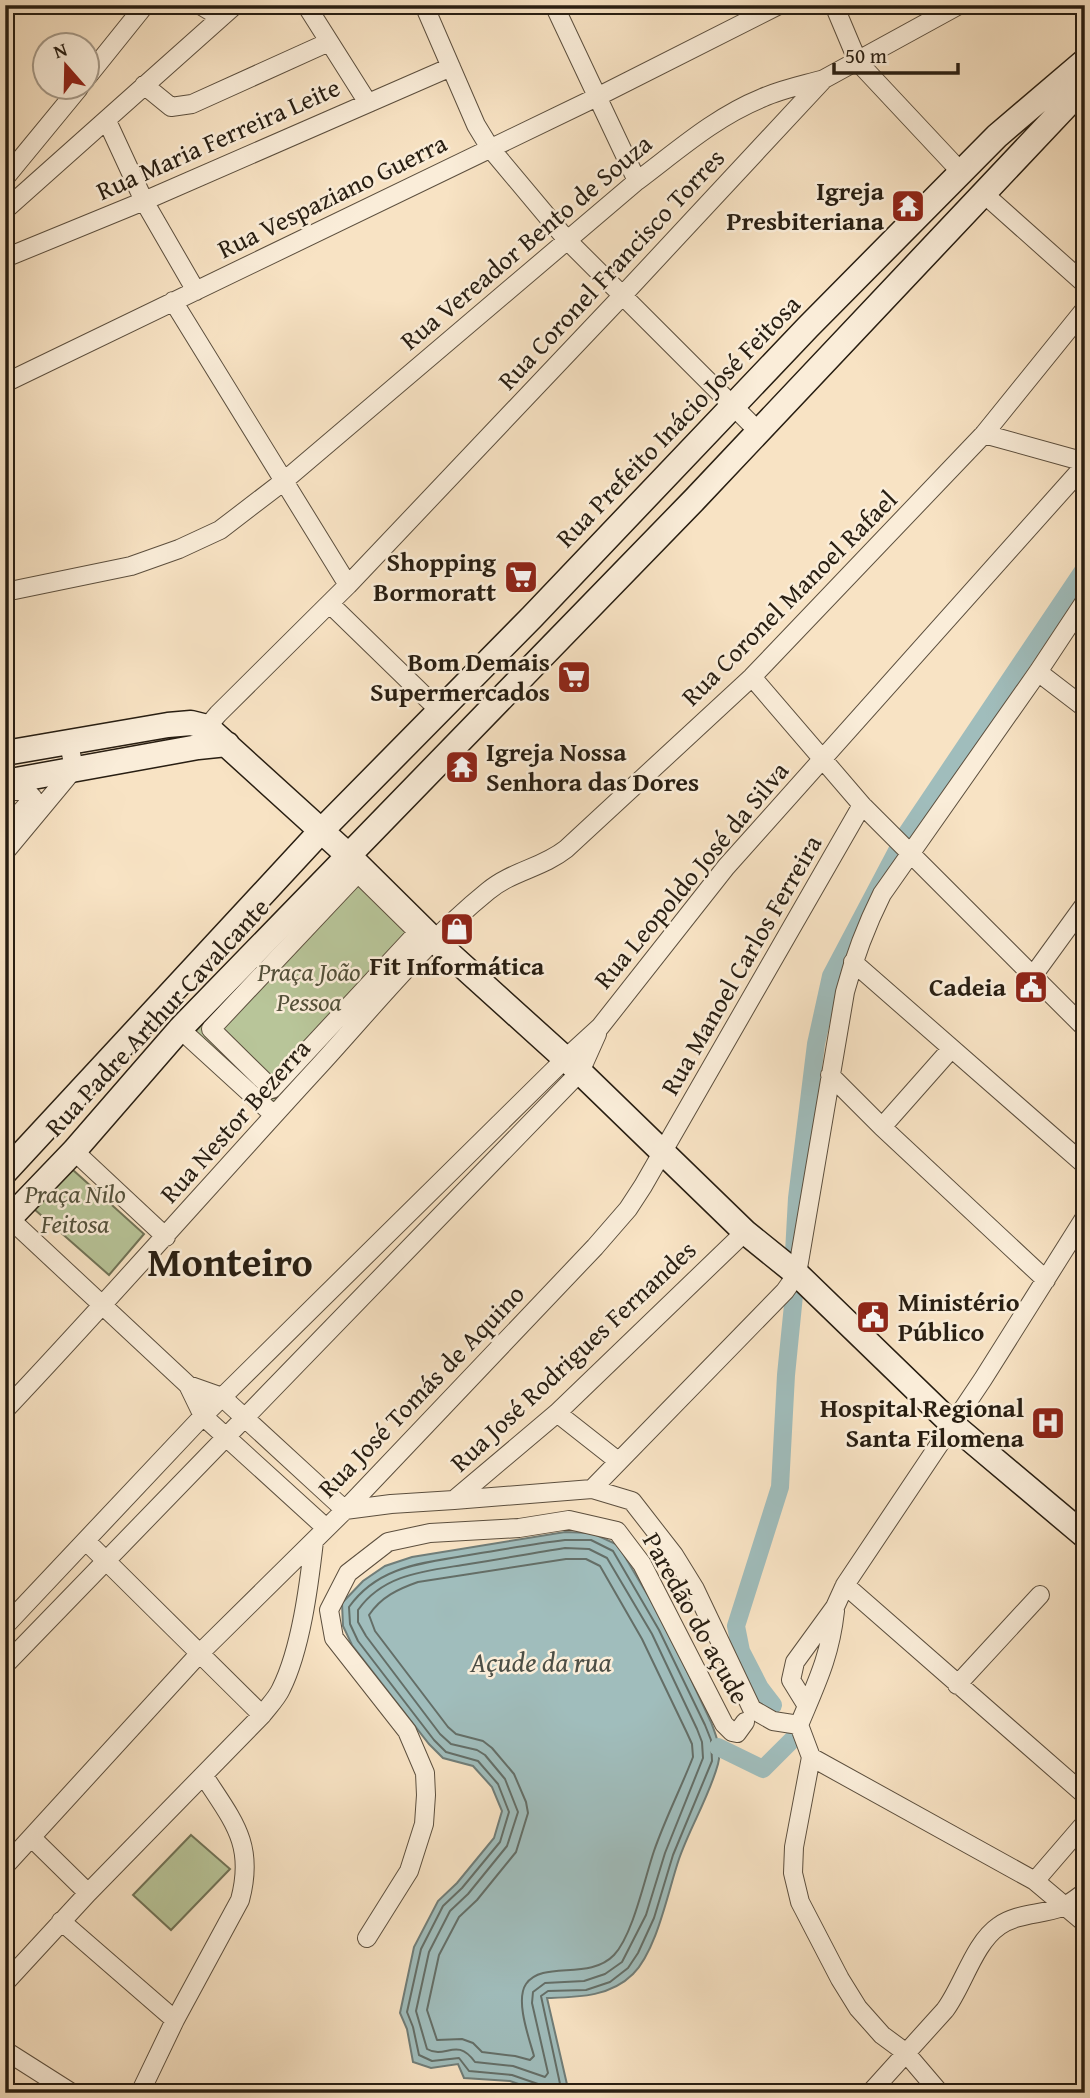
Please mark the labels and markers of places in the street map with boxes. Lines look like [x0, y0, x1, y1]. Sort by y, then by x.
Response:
place label: Igreja Presbiteriana [726, 171, 885, 240]
temple icon: Igreja Presbiteriana [889, 187, 927, 225]
place label: Shopping Bormoratt [373, 542, 496, 611]
supermarket icon: Shopping Bormoratt [502, 558, 540, 596]
place label: Bom Demais Supermercados [370, 642, 550, 711]
supermarket icon: Bom Demais Supermercados [555, 658, 593, 696]
place label: Igreja Nossa Senhora das Dores [486, 732, 699, 801]
temple icon: Igreja Nossa Senhora das Dores [443, 748, 481, 786]
shop icon: Fit Informática [438, 910, 476, 948]
place label: Fit Informática [370, 946, 545, 985]
place label: Cadeia [929, 967, 1007, 1006]
public building icon: Cadeia [1012, 968, 1050, 1006]
place label: Ministério Público [898, 1282, 1020, 1351]
public building icon: Ministério Público [854, 1298, 892, 1336]
place label: Hospital Regional Santa Filomena [820, 1388, 1025, 1457]
hospital icon: Hospital Regional Santa Filomena [1029, 1404, 1067, 1442]

